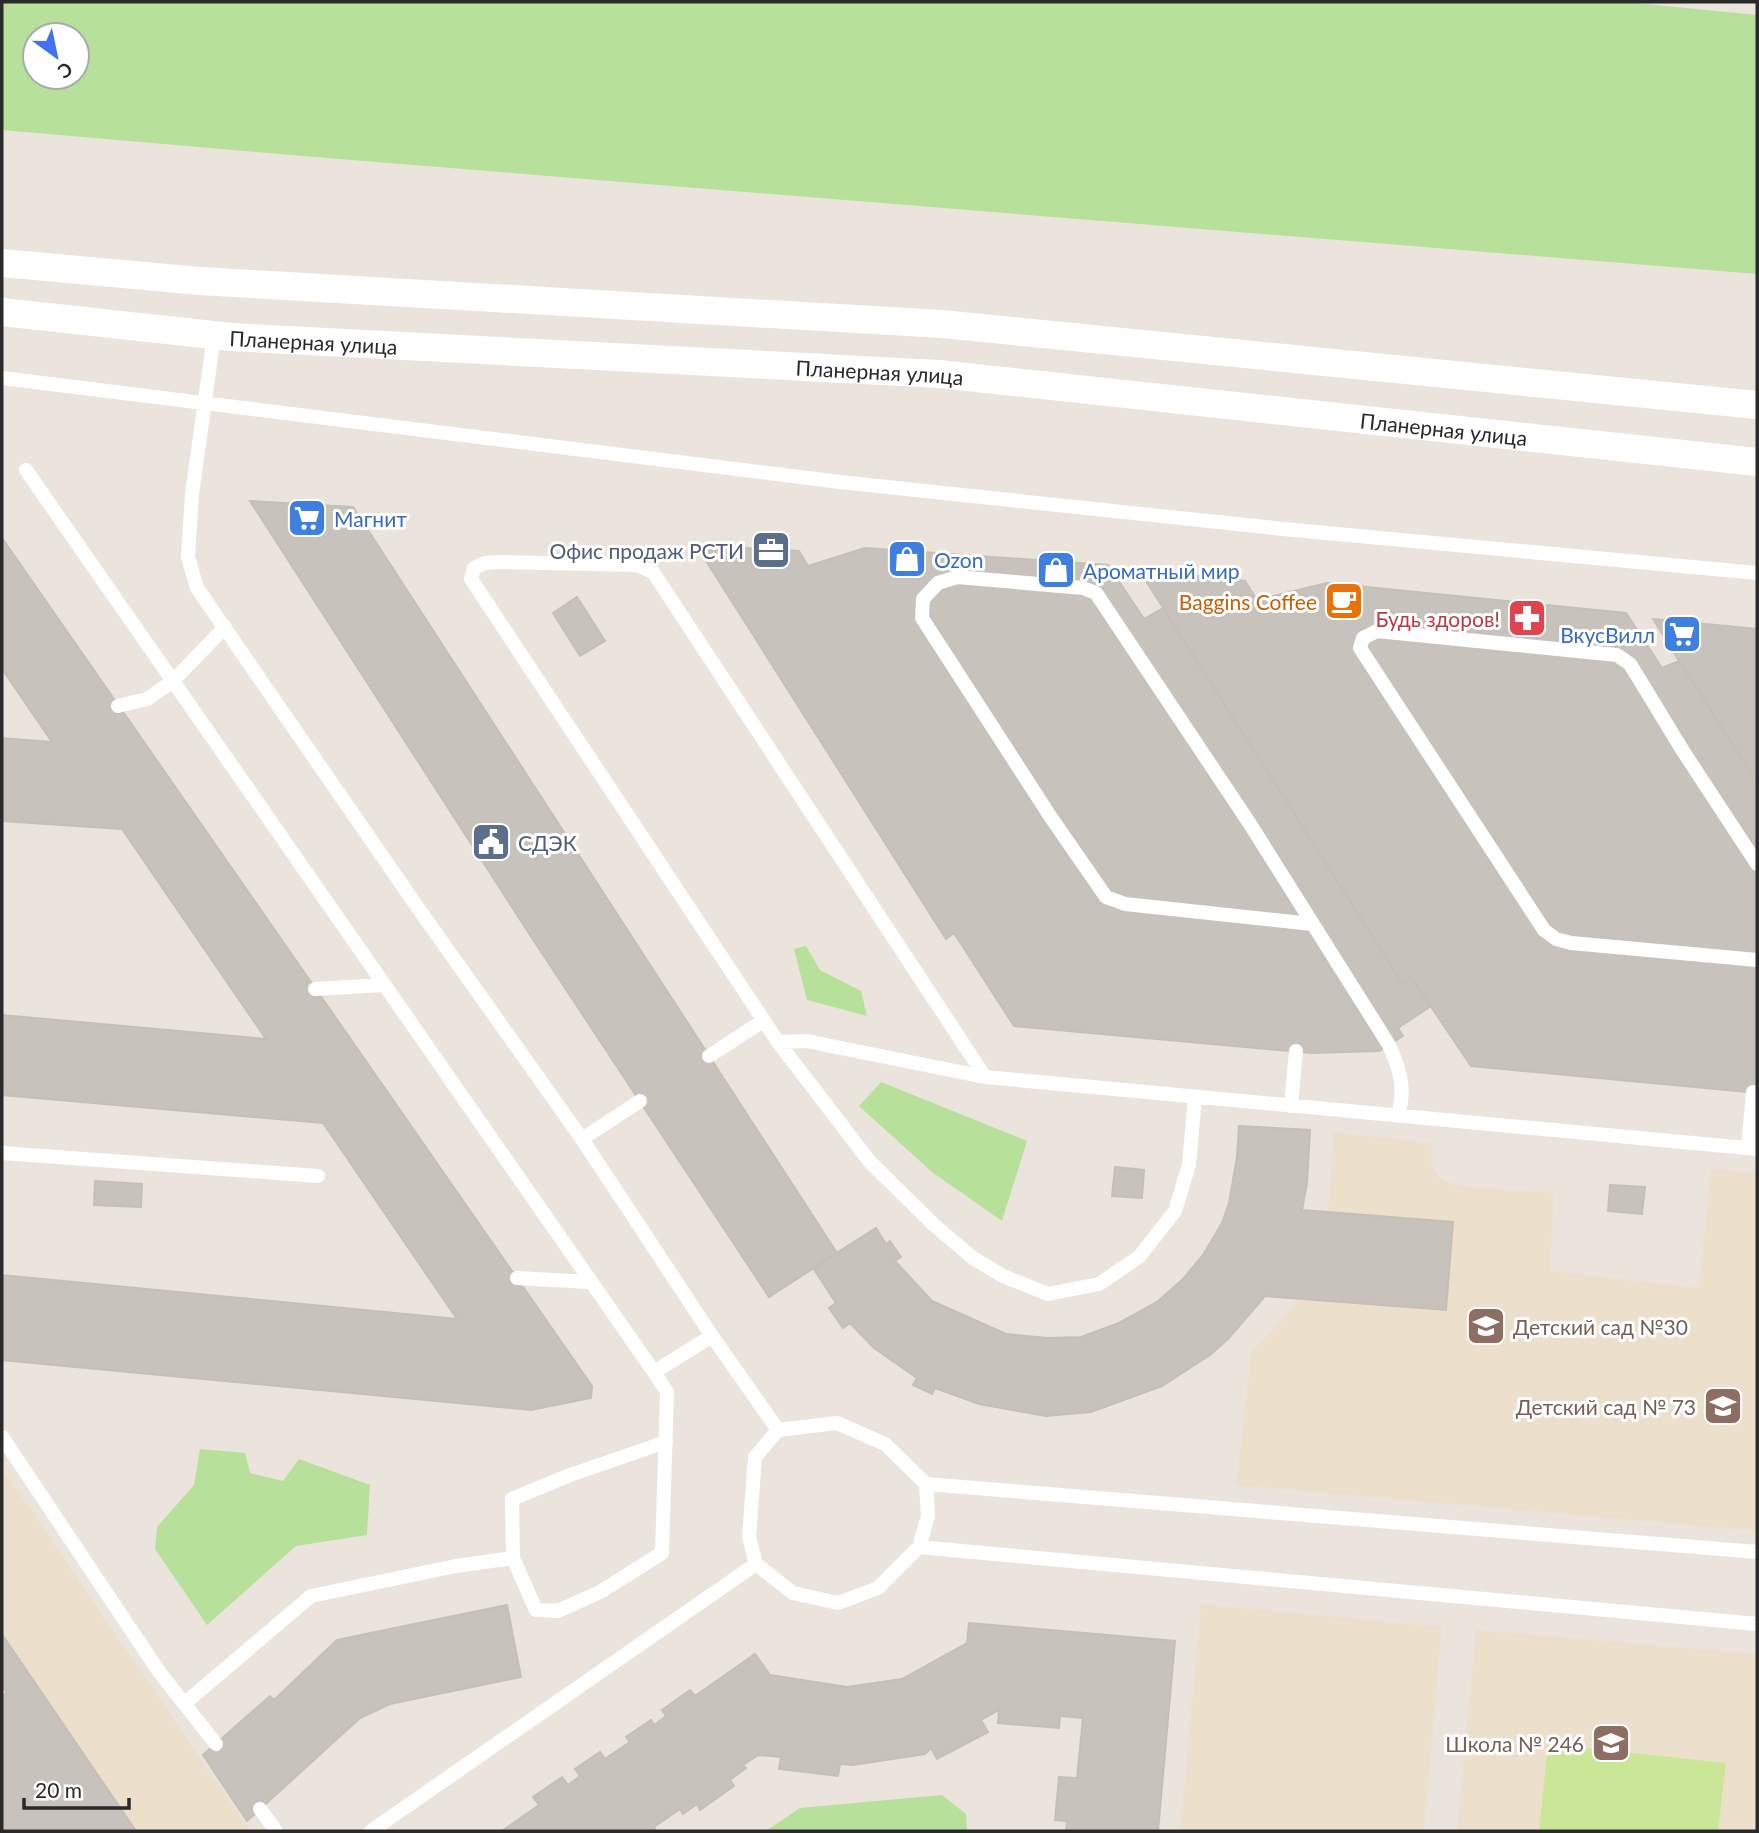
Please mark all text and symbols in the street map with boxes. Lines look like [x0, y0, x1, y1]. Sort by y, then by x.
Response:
north arrow [21, 21, 91, 91]
text: С [54, 58, 77, 84]
street label: Планерная улица [229, 324, 398, 358]
street label: Планерная улица [795, 354, 965, 389]
street label: Планерная улица [1359, 407, 1529, 450]
supermarket icon: Магнит [286, 497, 328, 539]
place label: Магнит [334, 506, 407, 531]
office icon: Офис продаж РСТИ [750, 529, 792, 571]
place label: Офис продаж РСТИ [550, 538, 744, 563]
shop icon: Ozon [886, 538, 928, 580]
place label: Ozon [934, 547, 984, 572]
shop icon: Ароматный мир [1035, 549, 1077, 591]
place label: Ароматный мир [1083, 558, 1240, 583]
cafe icon: Baggins Coffee [1323, 580, 1365, 622]
place label: Baggins Coffee [1179, 589, 1317, 614]
pharmacy icon: Будь здоров! [1506, 597, 1548, 639]
place label: Будь здоров! [1375, 606, 1500, 631]
supermarket icon: ВкусВилл [1661, 613, 1703, 655]
place label: ВкусВилл [1560, 622, 1655, 647]
public building icon: СДЭК [470, 821, 512, 863]
place label: СДЭК [518, 830, 577, 855]
school or university icon: Детский сад №30 [1465, 1305, 1507, 1347]
place label: Детский сад №30 [1513, 1314, 1688, 1339]
school or university icon: Детский сад № 73 [1702, 1385, 1744, 1427]
place label: Детский сад № 73 [1516, 1394, 1696, 1419]
school or university icon: Школа № 246 [1590, 1722, 1632, 1764]
place label: Школа № 246 [1445, 1731, 1584, 1756]
scale bar [24, 1766, 130, 1810]
text: 20 m [35, 1777, 82, 1802]

